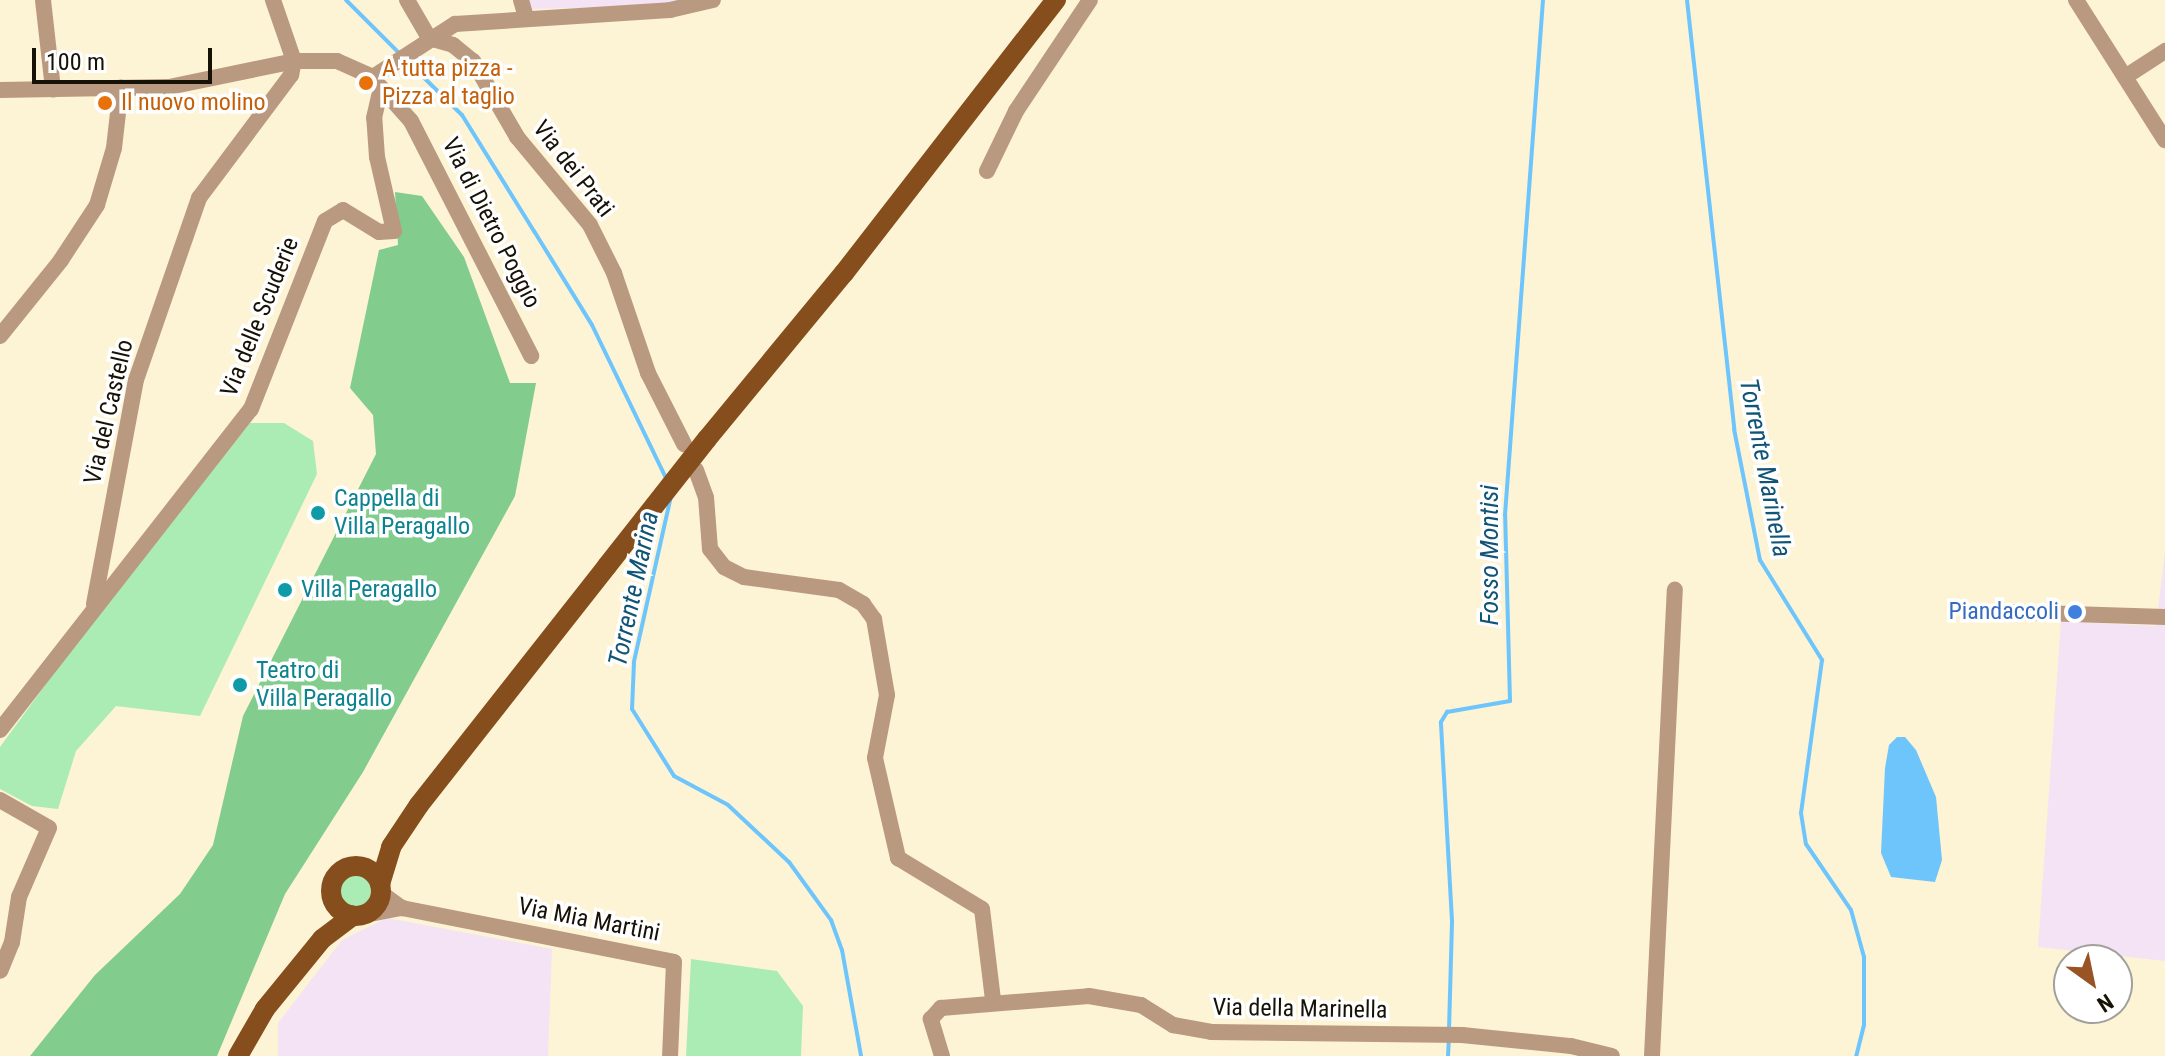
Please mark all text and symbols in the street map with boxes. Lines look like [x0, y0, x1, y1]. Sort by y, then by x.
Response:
scale bar [36, 32, 216, 82]
text: 100 m [46, 48, 105, 76]
place label: A tutta pizza - Pizza al taglio [382, 55, 515, 111]
marker: A tutta pizza - Pizza al taglio [357, 74, 375, 92]
place label: Il nuovo molino [121, 89, 266, 117]
marker: Il nuovo molino [96, 94, 114, 112]
street label: Via dei Prati [526, 115, 620, 223]
street label: Via di Dietro Poggio [436, 133, 546, 313]
street label: Via delle Scuderie [215, 233, 305, 401]
street label: Via del Castello [78, 337, 140, 487]
water label: Torrente Marinella [1732, 376, 1798, 560]
place label: Cappella di Villa Peragallo [334, 485, 470, 541]
water label: Fosso Montisi [1474, 485, 1506, 625]
marker: Cappella di Villa Peragallo [309, 504, 327, 522]
water label: Torrente Marina [602, 509, 666, 669]
place label: Villa Peragallo [301, 576, 437, 604]
marker: Villa Peragallo [276, 581, 294, 599]
place label: Piandaccoli [1948, 598, 2059, 626]
marker: Piandaccoli [2066, 603, 2084, 621]
place label: Teatro di Villa Peragallo [256, 657, 392, 713]
marker: Teatro di Villa Peragallo [231, 676, 249, 694]
street label: Via Mia Martini [516, 892, 662, 948]
north arrow [2053, 944, 2133, 1024]
text: N [2093, 989, 2118, 1017]
street label: Via della Marinella [1212, 993, 1388, 1025]

